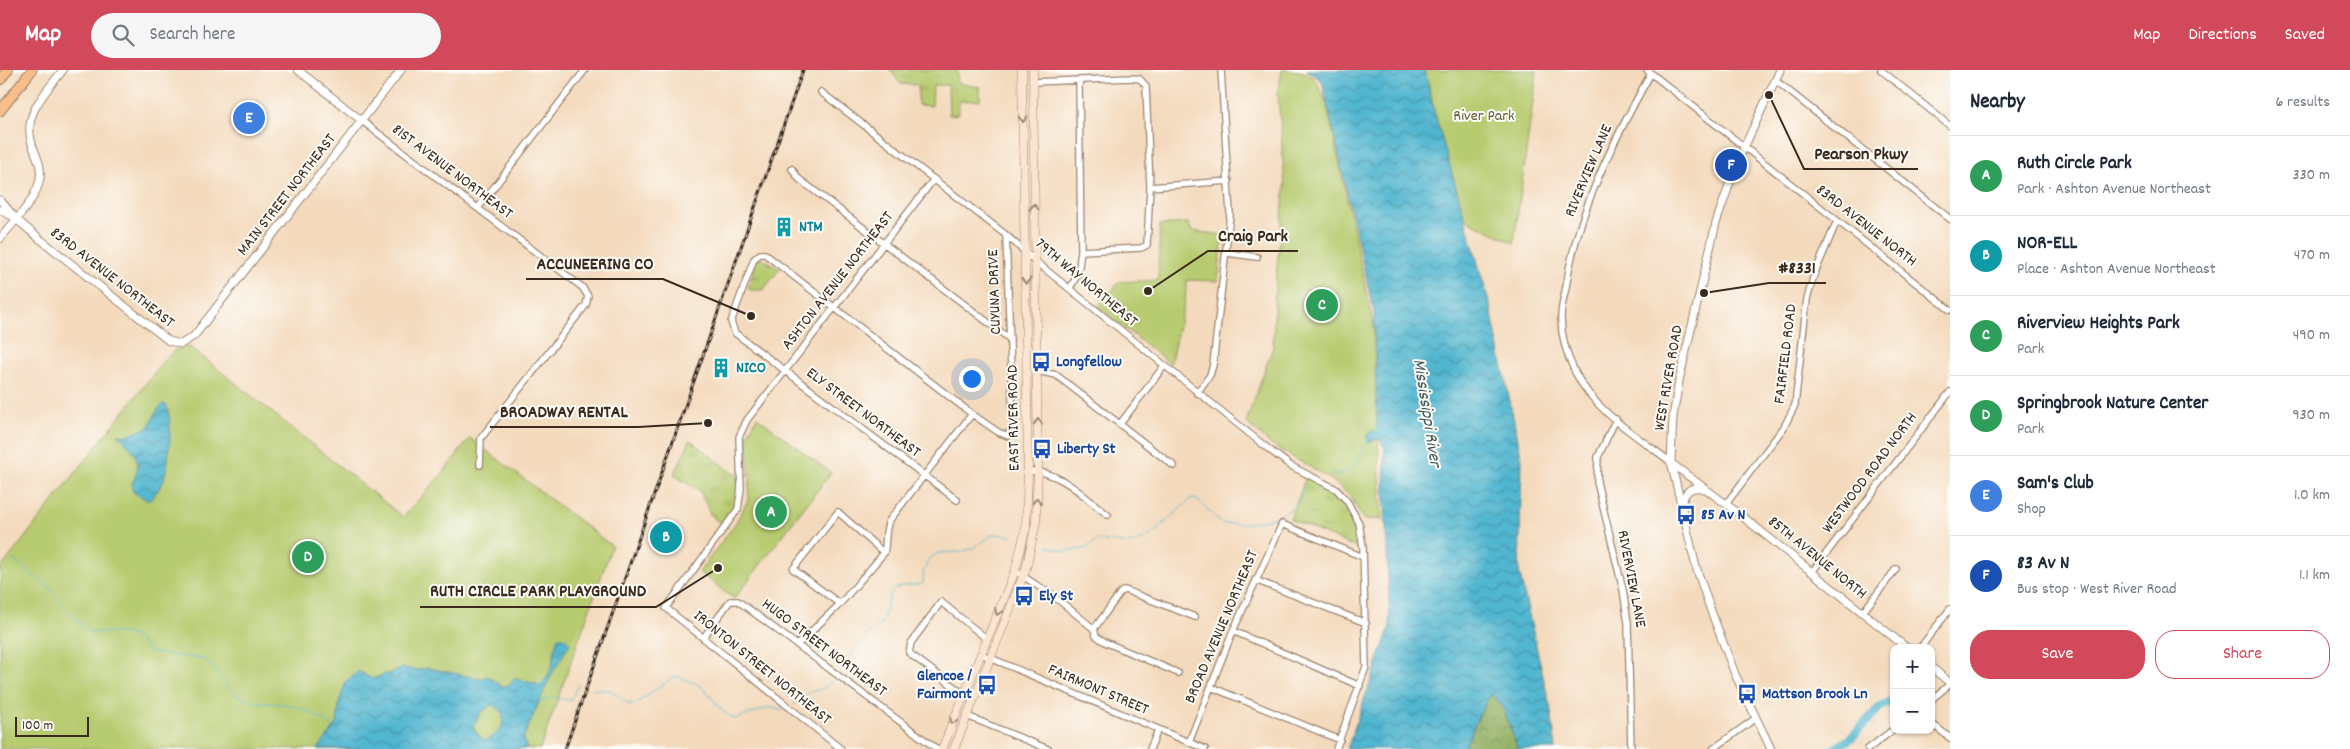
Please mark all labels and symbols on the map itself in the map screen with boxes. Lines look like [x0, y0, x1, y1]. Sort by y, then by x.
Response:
pin: E [233, 99, 265, 137]
park label: River Park [1453, 105, 1515, 128]
one-way arrow [1018, 115, 1028, 123]
street label: 81ST AVENUE NORTHEAST [387, 119, 518, 226]
street label: RIVERVIEW LANE [1559, 120, 1619, 221]
street label: MAIN STREET NORTHEAST [232, 129, 342, 261]
callout: Pearson Pkwy [1804, 136, 1918, 169]
text: Pearson Pkwy [1814, 143, 1909, 168]
pin: F [1715, 146, 1747, 184]
street label: 83RD AVENUE NORTH [1810, 179, 1922, 273]
one-way arrow [1029, 203, 1039, 210]
street label: ASHTON AVENUE NORTHEAST [777, 206, 900, 355]
building icon: NTM [773, 216, 795, 238]
place label: NTM [799, 216, 823, 239]
callout: Craig Park [1208, 218, 1298, 251]
street label: 83RD AVENUE NORTHEAST [45, 222, 180, 334]
text: Craig Park [1218, 225, 1289, 250]
street label: 79TH WAY NORTHEAST [1030, 233, 1143, 333]
callout: ACCUNEERING CO [526, 246, 663, 279]
street label: CUYUNA DRIVE [982, 248, 1008, 335]
callout: #8331 [1769, 250, 1826, 283]
text: ACCUNEERING CO [536, 253, 654, 278]
text: #8331 [1778, 257, 1816, 282]
one-way arrow [1020, 277, 1031, 285]
pin: C [1306, 286, 1338, 324]
street label: FAIRFIELD ROAD [1768, 303, 1804, 405]
street label: WEST RIVER ROAD [1648, 323, 1690, 433]
bus stop icon: Longfellow [1030, 351, 1052, 373]
place label: Longfellow [1056, 351, 1122, 374]
building icon: NICO [710, 357, 732, 379]
place label: NICO [736, 357, 766, 380]
water label: Mississippi River [1405, 357, 1447, 471]
street label: ELY STREET NORTHEAST [801, 362, 926, 464]
street label: EAST RIVER ROAD [1002, 365, 1026, 471]
your location [959, 366, 985, 392]
callout: BROADWAY RENTAL [490, 394, 638, 427]
text: BROADWAY RENTAL [500, 401, 629, 426]
street label: WESTWOOD ROAD NORTH [1817, 408, 1923, 538]
one-way arrow [1033, 418, 1043, 426]
bus stop icon: Liberty St [1031, 438, 1053, 460]
place label: Liberty St [1057, 438, 1115, 461]
pin: A [755, 493, 787, 531]
one-way arrow [1032, 497, 1043, 505]
bus stop icon: 85 Av N [1675, 504, 1697, 526]
place label: 85 Av N [1701, 504, 1746, 527]
street label: 85TH AVENUE NORTH [1762, 511, 1872, 605]
pin: B [650, 518, 682, 556]
street label: RIVERVIEW LANE [1610, 528, 1652, 630]
pin: D [292, 538, 324, 576]
street label: BROAD AVENUE NORTHEAST [1179, 546, 1265, 707]
callout: RUTH CIRCLE PARK PLAYGROUND [420, 574, 656, 607]
text: RUTH CIRCLE PARK PLAYGROUND [430, 580, 647, 605]
bus stop icon: Ely St [1013, 585, 1035, 607]
place label: Ely St [1039, 585, 1073, 608]
street label: HUGO STREET NORTHEAST [757, 593, 892, 703]
street label: IRONTON STREET NORTHEAST [688, 605, 836, 731]
one-way arrow [994, 607, 1005, 616]
street label: FAIRMONT STREET [1044, 658, 1152, 722]
place label: Glencoe / Fairmont [917, 665, 972, 706]
bus stop icon: Glencoe / Fairmont [976, 674, 998, 696]
bus stop icon: Mattson Brook Ln [1736, 683, 1758, 705]
place label: Mattson Brook Ln [1762, 683, 1868, 706]
scale bar [15, 714, 89, 737]
one-way arrow [949, 716, 960, 725]

